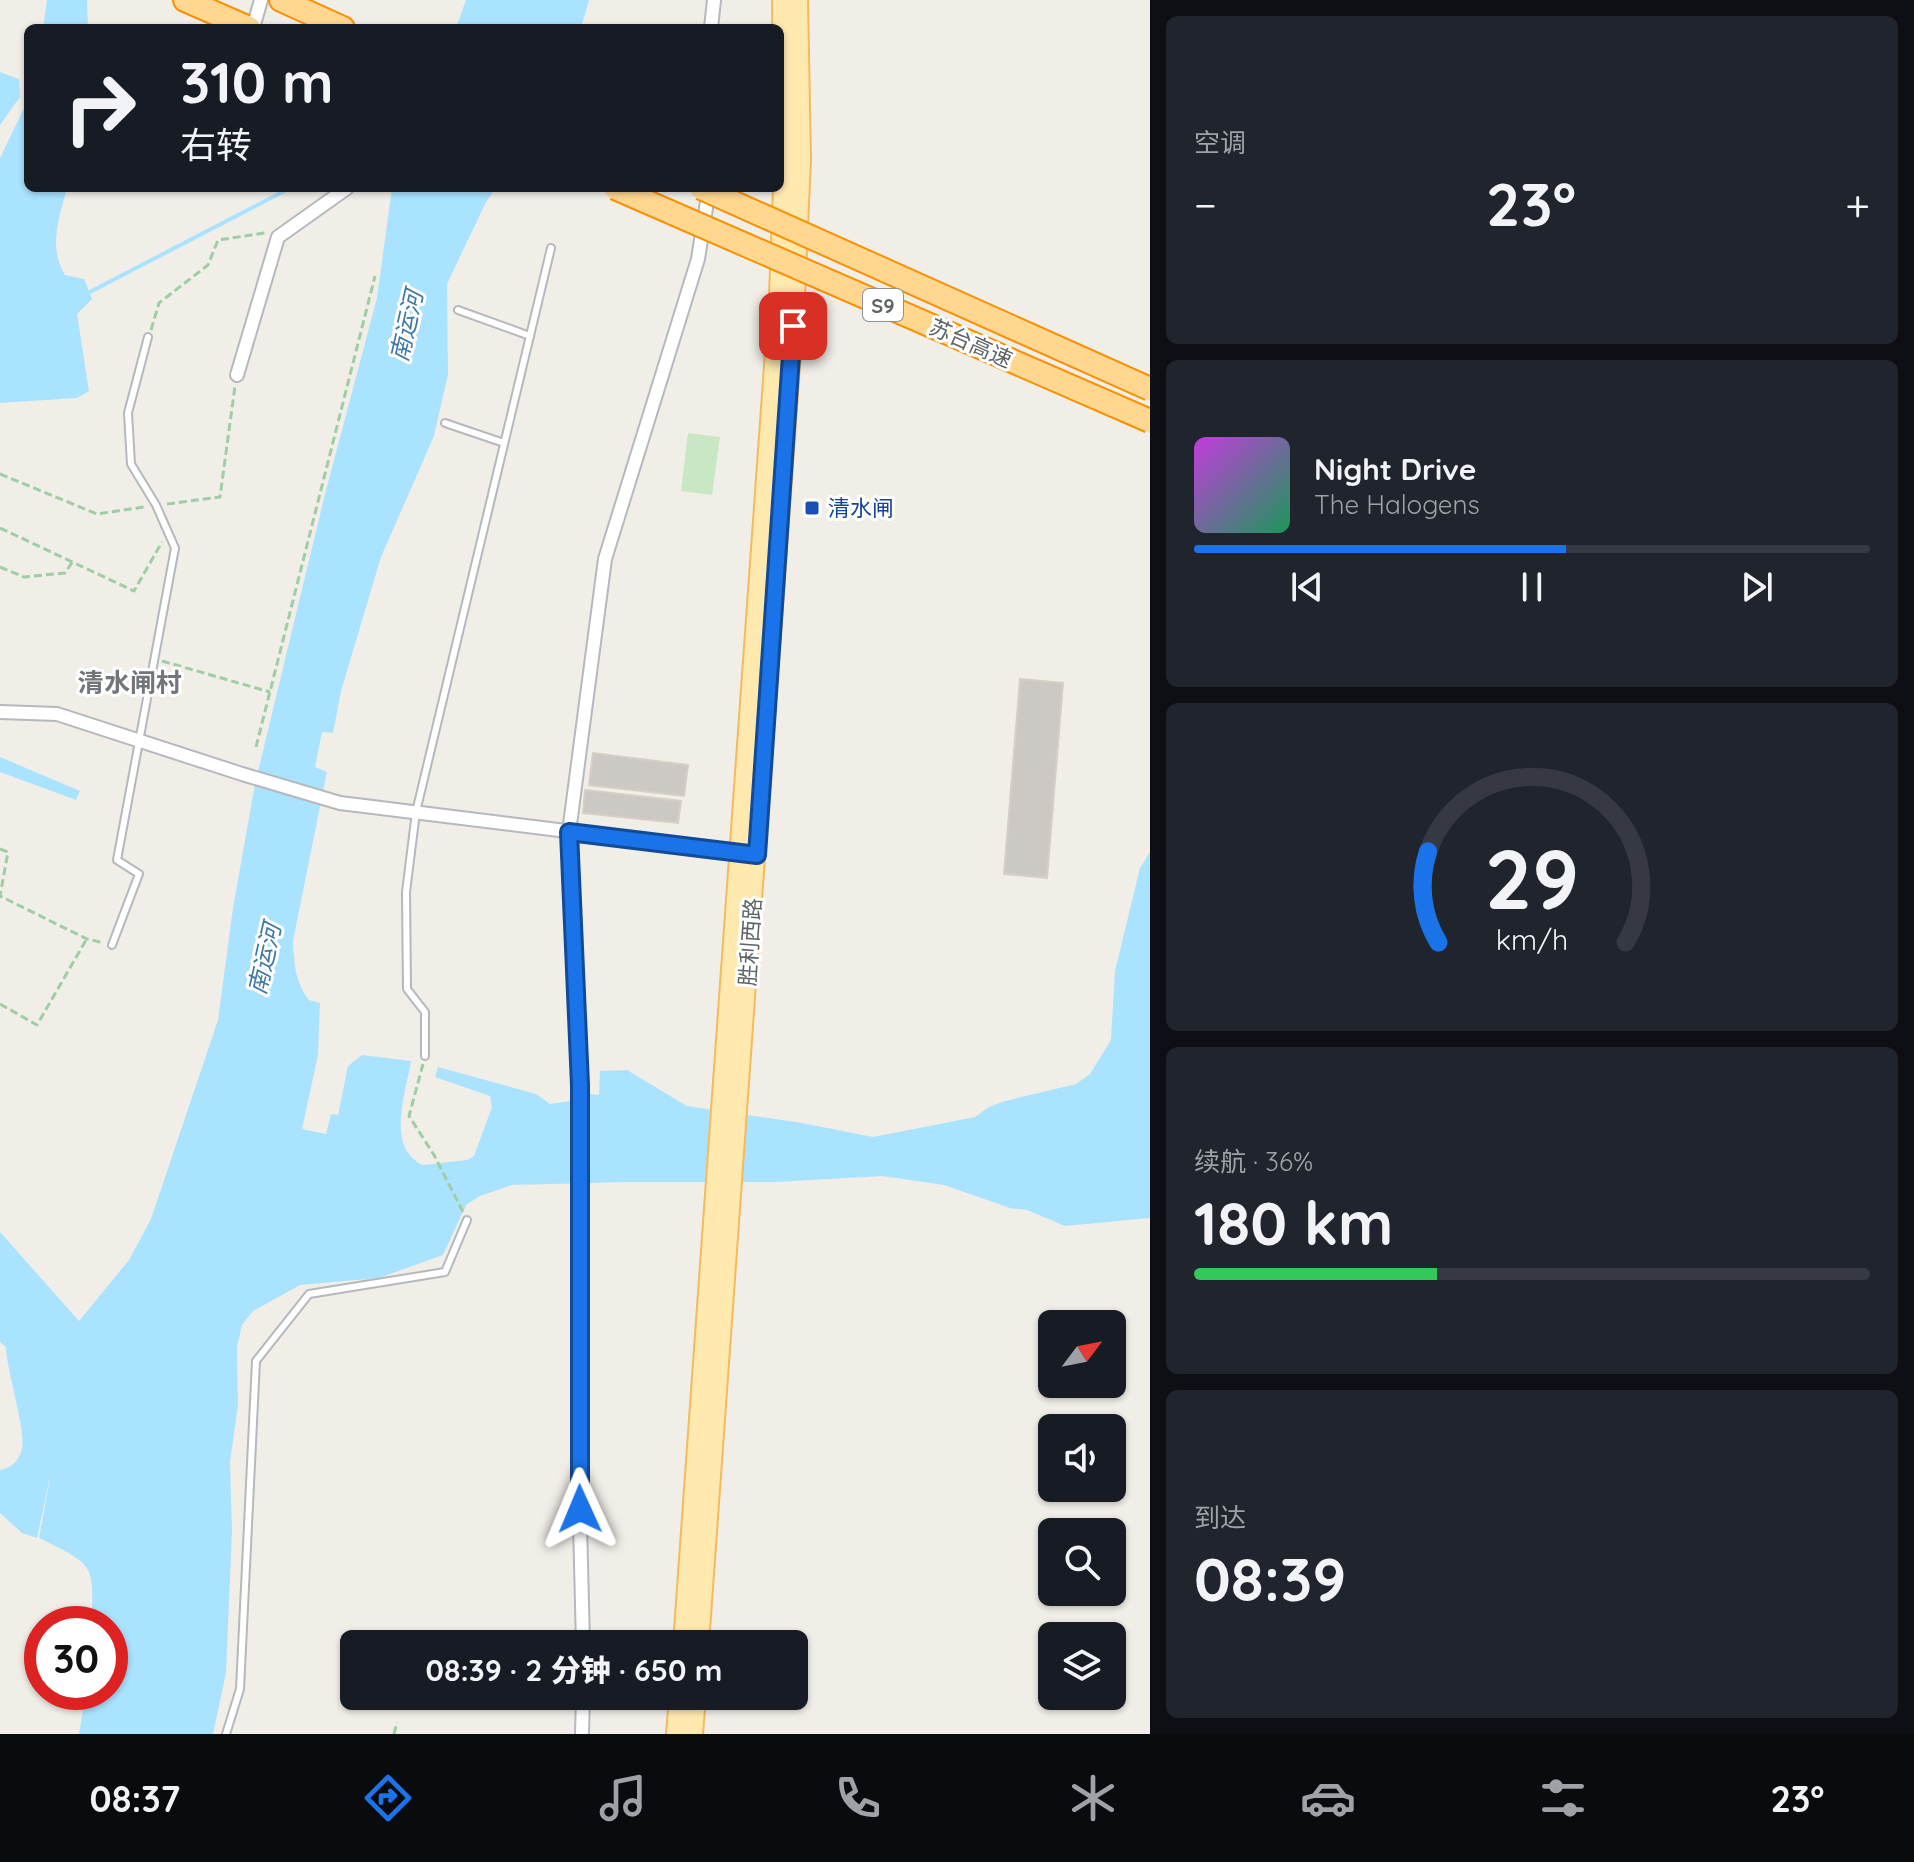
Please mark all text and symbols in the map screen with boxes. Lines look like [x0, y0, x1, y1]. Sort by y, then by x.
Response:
text: 310 m [180, 47, 334, 117]
icon: right [48, 56, 152, 160]
text: 右转 [180, 122, 252, 167]
text: 空调 [1194, 126, 1246, 159]
text: 23° [1486, 166, 1576, 241]
text: − [1194, 177, 1217, 232]
text: + [1845, 177, 1870, 232]
water label: 南运河 [383, 284, 430, 364]
road number: S9 [863, 289, 903, 321]
pin [759, 292, 827, 360]
icon: arrive [771, 304, 815, 348]
street label: 苏台高速 [925, 312, 1017, 374]
text: Night Drive [1314, 450, 1476, 488]
text: The Halogens [1314, 488, 1480, 521]
place label: 清水闸 [828, 494, 894, 522]
marker: 清水闸 [803, 499, 821, 517]
icon: previous [1285, 565, 1329, 609]
icon: pause [1510, 565, 1554, 609]
icon: next [1735, 565, 1779, 609]
district label: 清水闸村 [78, 666, 182, 699]
text: 29 [1485, 826, 1579, 930]
street label: 胜利西路 [733, 897, 767, 987]
water label: 南运河 [241, 917, 288, 997]
text: km/h [1496, 921, 1568, 957]
text: 续航 · 36% [1194, 1145, 1313, 1178]
text: 180 km [1194, 1185, 1393, 1260]
north arrow [1038, 1310, 1126, 1398]
map controls [1038, 1310, 1126, 1710]
button: sound [1038, 1414, 1126, 1502]
position arrow [538, 1467, 622, 1551]
text: 到达 [1194, 1501, 1246, 1534]
button: search [1038, 1518, 1126, 1606]
text: 08:39 [1194, 1541, 1346, 1616]
speed limit sign: 30 [24, 1606, 128, 1710]
button: layers [1038, 1622, 1126, 1710]
text: 08:39 · 2 分钟 · 650 m [426, 1651, 722, 1689]
icon: directions [360, 1770, 416, 1826]
icon: music [595, 1770, 651, 1826]
icon: phone [830, 1770, 886, 1826]
icon: climate [1065, 1770, 1121, 1826]
icon: car [1300, 1770, 1356, 1826]
icon: filters [1535, 1770, 1591, 1826]
text: 08:37 [90, 1776, 180, 1821]
text: 23° [1770, 1776, 1824, 1821]

